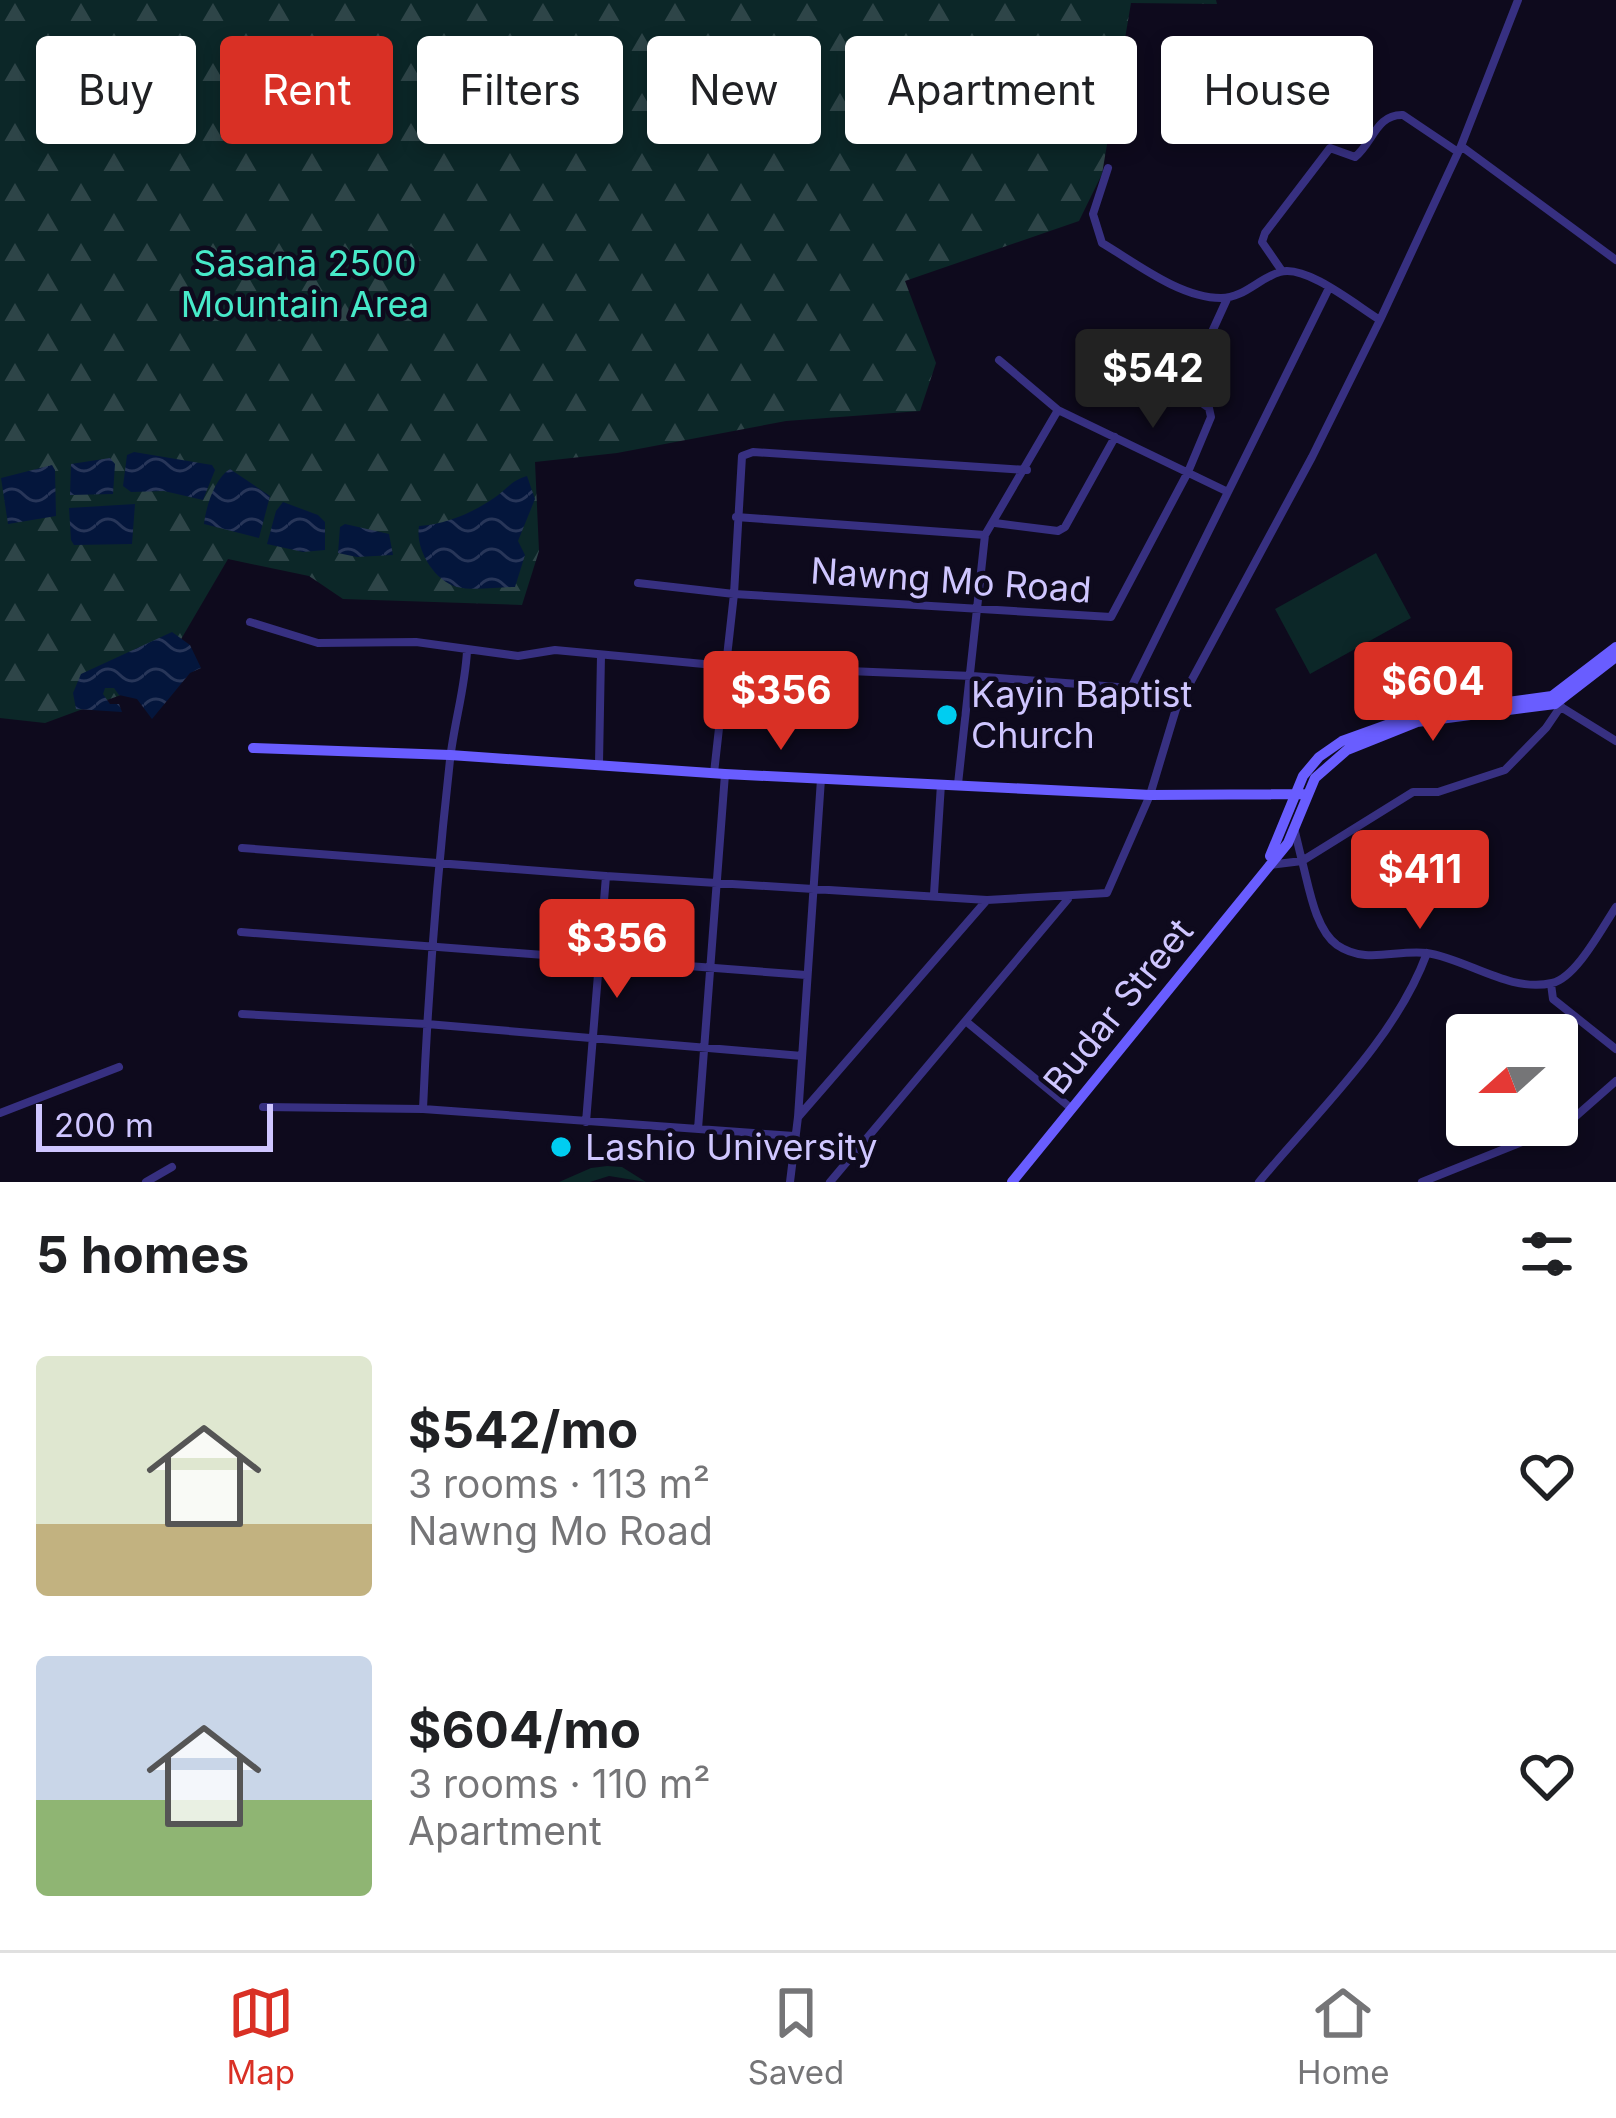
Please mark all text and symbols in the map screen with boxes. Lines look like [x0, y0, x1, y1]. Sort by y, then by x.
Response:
chip: Buy [36, 36, 196, 144]
chip: Rent [220, 36, 393, 144]
chip: Filters [417, 36, 623, 144]
chip: New [647, 36, 821, 144]
chip: Apartment [845, 36, 1137, 144]
chip: House [1161, 36, 1373, 144]
park label: Sāsanā 2500 Mountain Area [181, 241, 429, 326]
pin: $542 [1082, 329, 1224, 431]
text: $542 [1102, 344, 1204, 391]
street label: Nawng Mo Road [809, 548, 1093, 612]
pin: $604 [1362, 642, 1504, 744]
pin: $356 [710, 651, 852, 753]
text: $604 [1381, 657, 1485, 704]
text: $356 [731, 666, 831, 713]
place label: Kayin Baptist Church [971, 672, 1193, 757]
marker: Kayin Baptist Church [934, 702, 960, 728]
pin: $411 [1349, 830, 1491, 932]
text: $411 [1378, 845, 1462, 892]
pin: $356 [546, 899, 688, 1001]
street label: Budar Street [1034, 909, 1202, 1102]
text: $356 [567, 914, 667, 961]
north arrow [1446, 1014, 1578, 1146]
map controls [1446, 1014, 1578, 1146]
scale bar [36, 1098, 273, 1151]
text: 200 m [54, 1105, 154, 1145]
place label: Lashio University [585, 1125, 878, 1169]
marker: Lashio University [548, 1134, 574, 1160]
icon: filters [1514, 1221, 1580, 1287]
text: 5 homes [36, 1224, 249, 1285]
text: $542/mo [408, 1399, 638, 1460]
icon: home [132, 1404, 276, 1548]
icon: heart [1514, 1443, 1580, 1509]
text: 3 rooms · 113 m² [408, 1460, 710, 1507]
text: Nawng Mo Road [408, 1507, 713, 1554]
text: $604/mo [408, 1699, 641, 1760]
icon: home [132, 1704, 276, 1848]
icon: heart [1514, 1743, 1580, 1809]
text: 3 rooms · 110 m² [408, 1760, 710, 1807]
text: Apartment [408, 1807, 602, 1854]
tab: Map [226, 1980, 295, 2092]
tab: Saved [748, 1980, 844, 2092]
tab: Home [1297, 1980, 1390, 2092]

